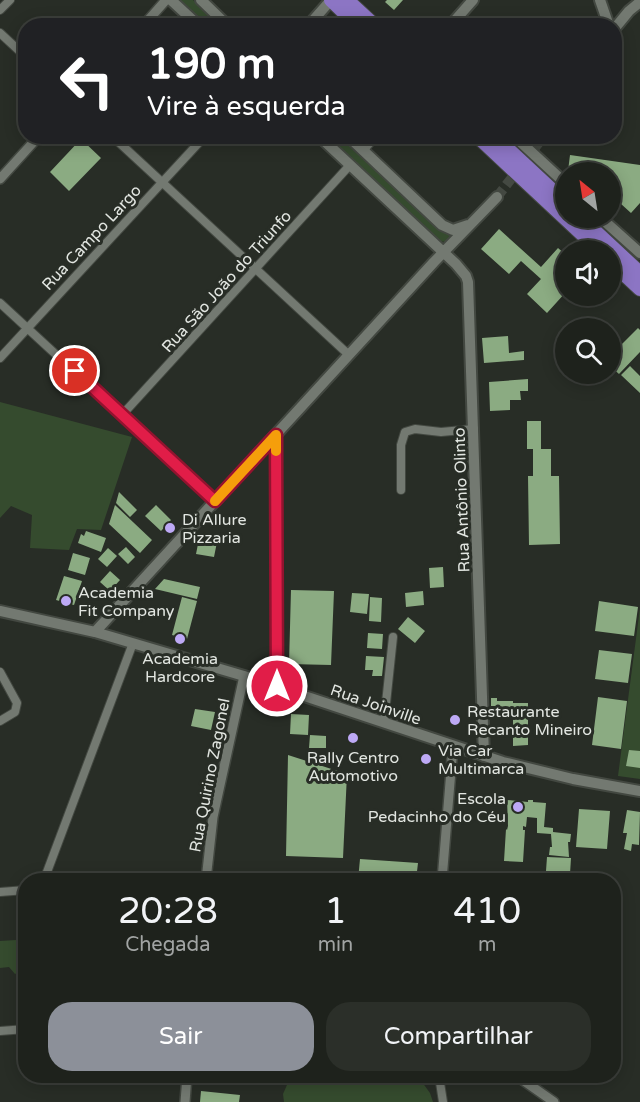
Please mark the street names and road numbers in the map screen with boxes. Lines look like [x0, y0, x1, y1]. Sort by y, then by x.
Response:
street label: Rua Campo Largo [38, 181, 146, 295]
street label: Rua São João do Triunfo [158, 206, 296, 357]
street label: Rua Antônio Olinto [449, 427, 475, 573]
street label: Rua Joinville [328, 680, 424, 730]
street label: Rua Quirino Zagonel [185, 697, 235, 854]

